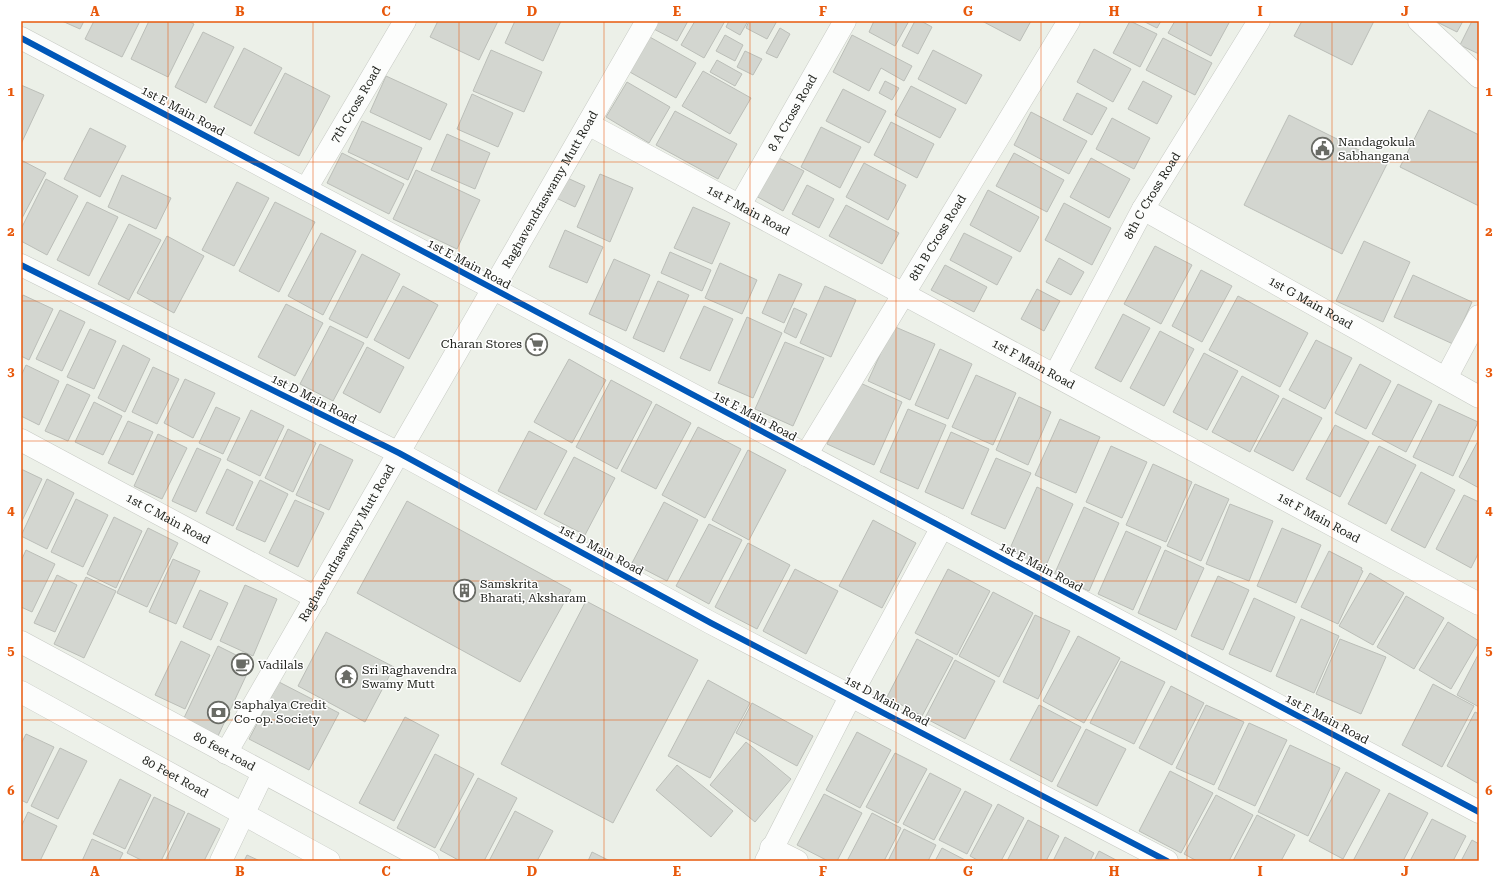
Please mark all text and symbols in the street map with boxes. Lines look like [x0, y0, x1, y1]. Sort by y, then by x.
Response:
text: A [90, 4, 100, 19]
text: B [235, 4, 245, 19]
text: C [381, 4, 391, 19]
text: D [527, 4, 537, 19]
text: E [673, 4, 681, 19]
text: F [819, 4, 827, 19]
text: G [963, 4, 973, 19]
text: H [1109, 4, 1120, 19]
text: I [1257, 4, 1263, 19]
text: J [1401, 4, 1409, 19]
street label: 7th Cross Road [328, 63, 384, 146]
street label: 8 A Cross Road [765, 72, 820, 154]
street label: 1st E Main Road [139, 83, 227, 139]
text: 1 [7, 84, 15, 99]
text: 1 [1485, 84, 1493, 99]
street label: Raghavendraswamy Mutt Road [499, 108, 601, 271]
place label: Nandagokula Sabhangana [1338, 135, 1415, 163]
public building icon: Nandagokula Sabhangana [1309, 136, 1335, 162]
street label: 8th C Cross Road [1121, 149, 1183, 242]
street label: 1st F Main Road [704, 182, 792, 238]
street label: 8th B Cross Road [906, 192, 969, 283]
text: 2 [7, 224, 15, 239]
text: 2 [1485, 224, 1493, 239]
street label: 1st E Main Road [425, 236, 513, 292]
street label: 1st G Main Road [1266, 274, 1355, 332]
supermarket icon: Charan Stores [524, 331, 550, 357]
street label: 1st F Main Road [990, 336, 1078, 392]
place label: Charan Stores [441, 337, 522, 351]
text: 3 [7, 364, 15, 379]
text: 3 [1485, 364, 1493, 379]
street label: 1st D Main Road [269, 371, 359, 427]
street label: 1st E Main Road [711, 388, 799, 444]
street label: Raghavendraswamy Mutt Road [296, 462, 398, 624]
street label: 1st F Main Road [1275, 490, 1363, 546]
street label: 1st C Main Road [124, 491, 213, 547]
text: 4 [7, 503, 15, 518]
text: 4 [1485, 503, 1493, 518]
street label: 1st D Main Road [556, 522, 646, 578]
street label: 1st E Main Road [997, 539, 1085, 595]
place label: Samskrita Bharati, Aksharam [480, 577, 586, 605]
building icon: Samskrita Bharati, Aksharam [451, 578, 477, 604]
text: 5 [7, 643, 15, 658]
text: 5 [1485, 643, 1493, 658]
cafe icon: Vadilals [230, 652, 256, 678]
place label: Vadilals [258, 658, 303, 672]
place label: Sri Raghavendra Swamy Mutt [362, 663, 457, 691]
temple icon: Sri Raghavendra Swamy Mutt [333, 664, 359, 690]
street label: 1st D Main Road [842, 673, 932, 729]
street label: 1st E Main Road [1283, 691, 1371, 747]
place label: Saphalya Credit Co-op. Society [234, 698, 327, 726]
bank icon: Saphalya Credit Co-op. Society [205, 699, 231, 725]
street label: 80 feet road [191, 729, 258, 774]
street label: 80 Feet Road [140, 753, 211, 801]
text: 6 [7, 783, 15, 798]
text: 6 [1485, 783, 1493, 798]
text: A [90, 864, 100, 879]
text: B [235, 864, 245, 879]
text: C [381, 864, 391, 879]
text: D [527, 864, 537, 879]
text: E [673, 864, 681, 879]
text: F [819, 864, 827, 879]
text: G [963, 864, 973, 879]
text: H [1109, 864, 1120, 879]
text: I [1257, 864, 1263, 879]
text: J [1401, 864, 1409, 879]

